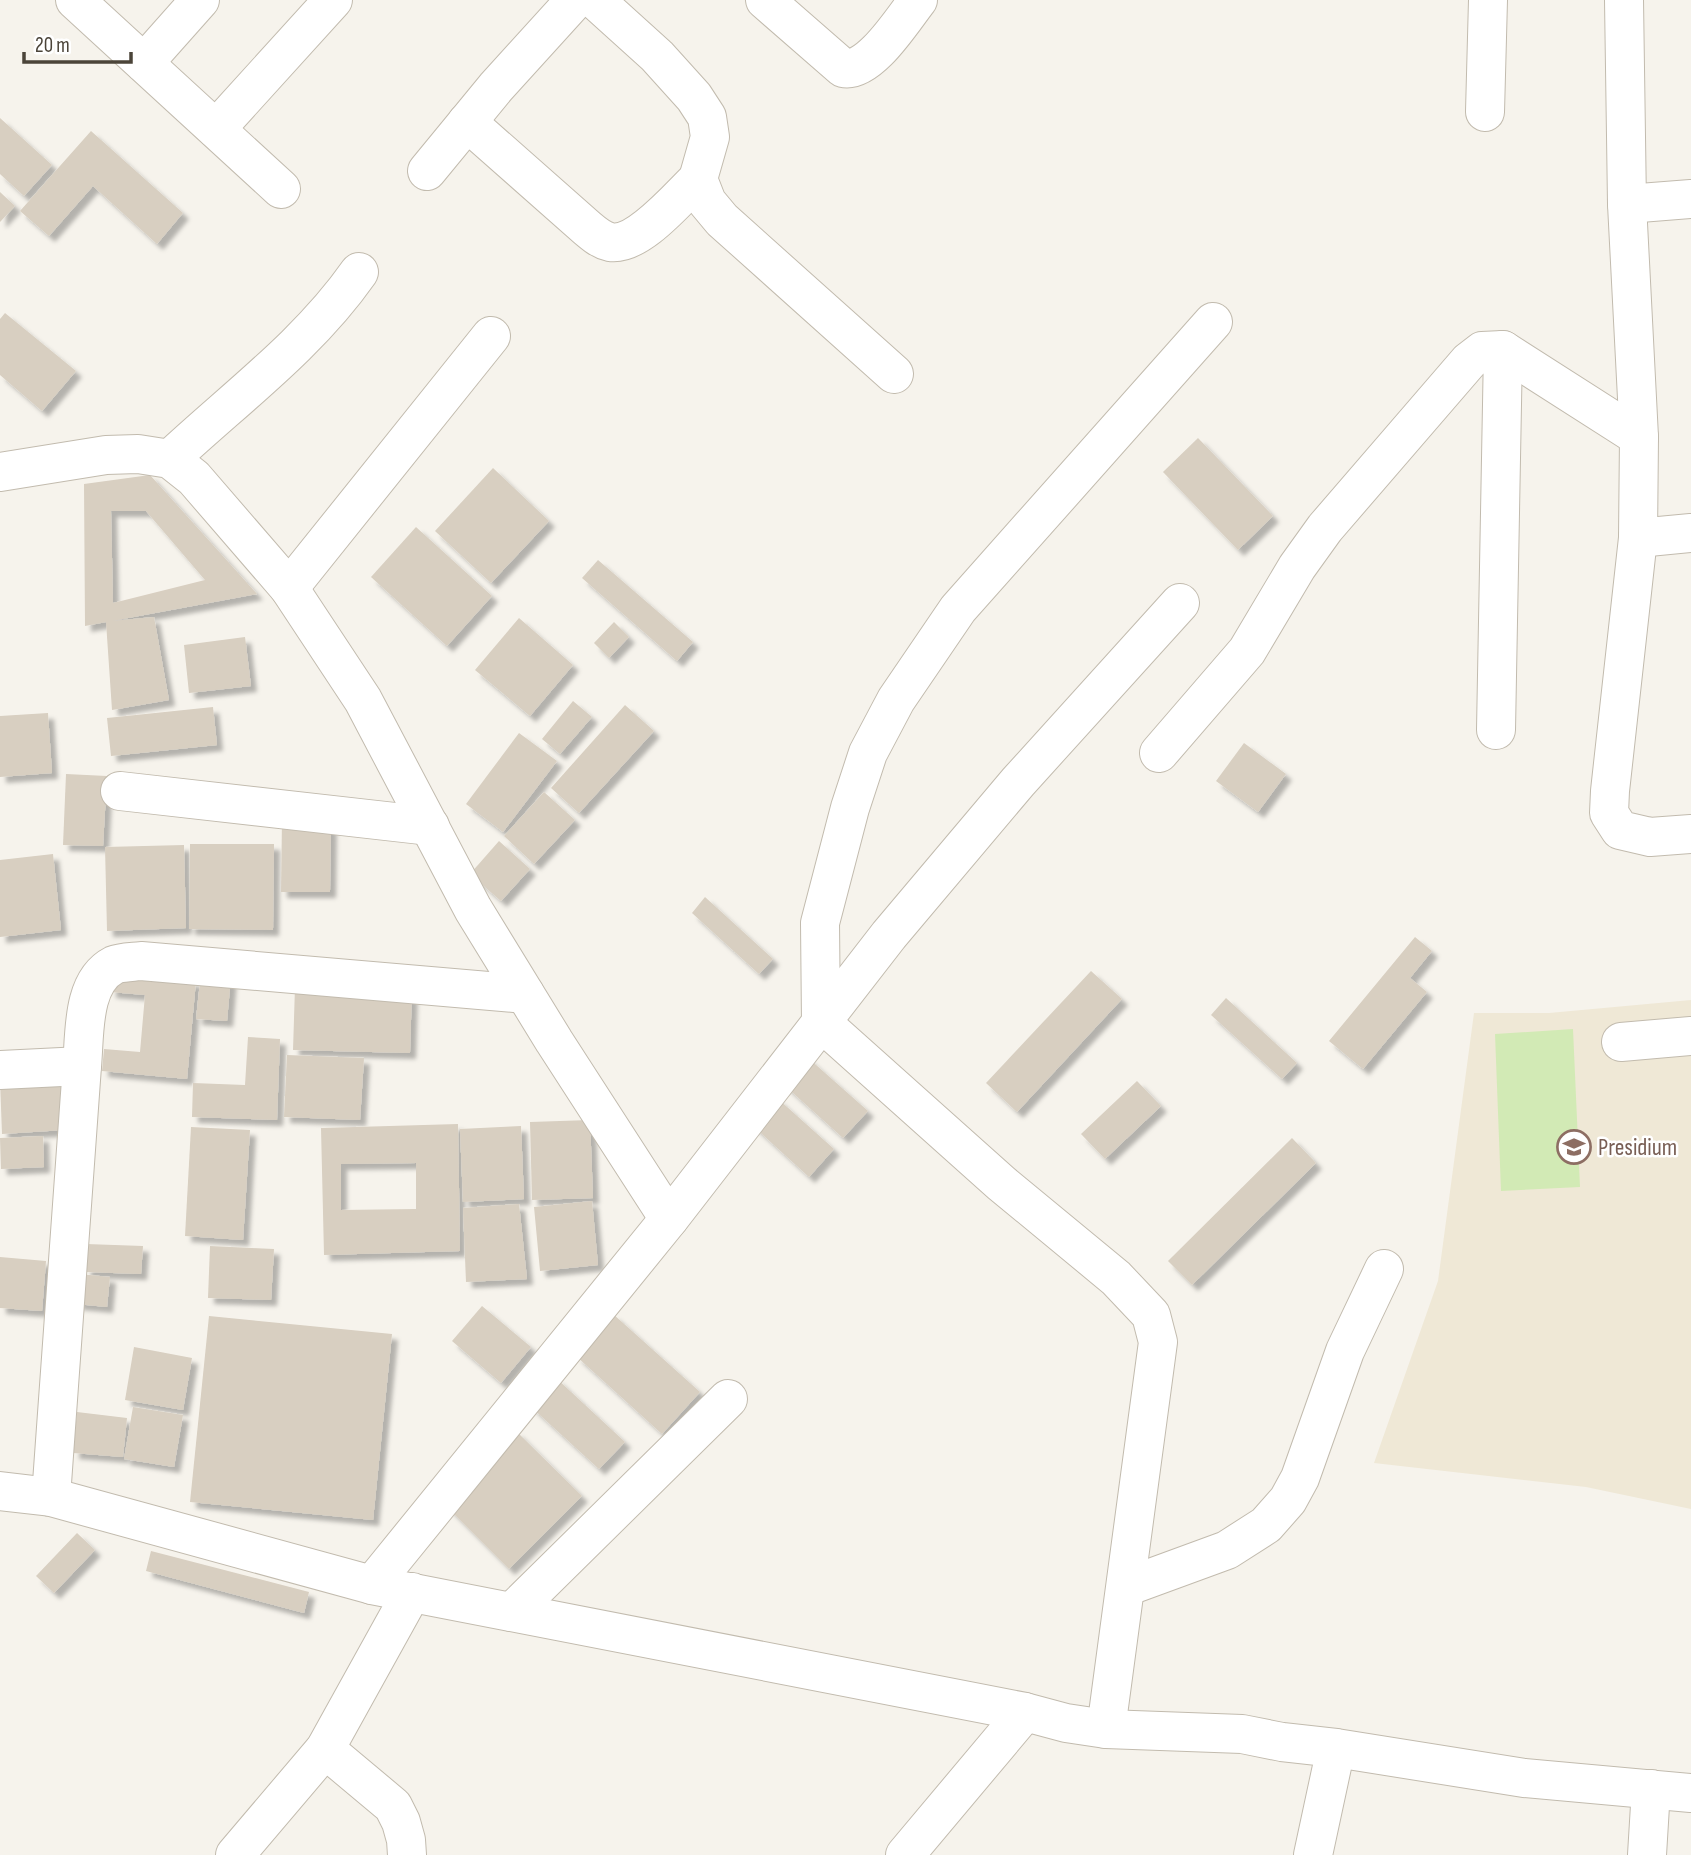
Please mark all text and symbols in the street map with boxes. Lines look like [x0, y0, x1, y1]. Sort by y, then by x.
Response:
scale bar [24, 21, 131, 65]
text: 20 m [35, 33, 70, 58]
school or university icon: Presidium [1555, 1128, 1593, 1166]
place label: Presidium [1598, 1133, 1677, 1162]

